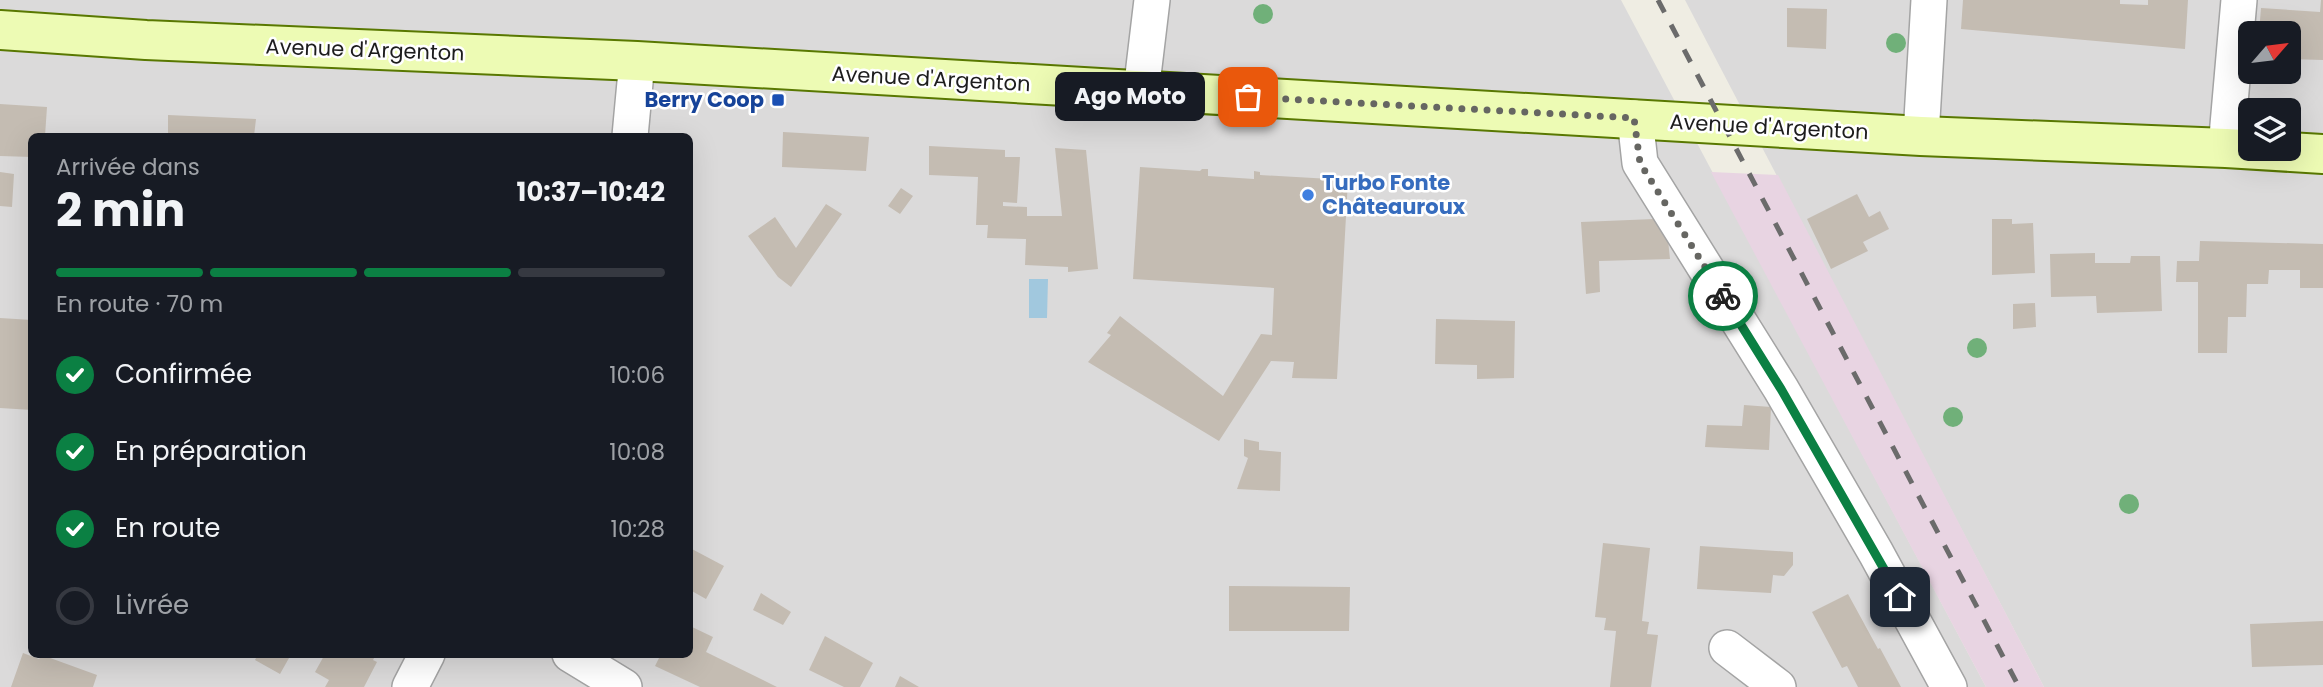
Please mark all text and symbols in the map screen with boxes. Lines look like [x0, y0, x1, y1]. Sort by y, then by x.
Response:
north arrow [2238, 21, 2301, 84]
map controls [2238, 21, 2301, 161]
street label: Avenue d'Argenton [265, 32, 465, 67]
street label: Avenue d'Argenton [831, 59, 1031, 98]
pin [1218, 67, 1278, 127]
callout: Ago Moto [1056, 72, 1206, 122]
icon: bag [1229, 78, 1267, 116]
text: Ago Moto [1074, 80, 1186, 112]
place label: Berry Coop [645, 85, 764, 114]
marker: Berry Coop [770, 92, 786, 108]
button: layers [2238, 98, 2301, 161]
street label: Avenue d'Argenton [1669, 107, 1869, 146]
text: Arrivée dans [56, 151, 200, 183]
place label: Turbo Fonte Châteauroux [1322, 168, 1466, 221]
text: 10:37–10:42 [517, 174, 665, 210]
text: 2 min [56, 178, 185, 242]
marker: Turbo Fonte Châteauroux [1300, 187, 1316, 203]
courier [1688, 261, 1758, 331]
icon: bike [1704, 277, 1742, 315]
text: En route · 70 m [56, 288, 223, 320]
icon: check [56, 356, 94, 394]
text: Confirmée [115, 356, 252, 392]
text: 10:06 [609, 359, 665, 391]
icon: check [56, 433, 94, 471]
text: En préparation [115, 433, 307, 469]
text: 10:08 [609, 436, 665, 468]
icon: check [56, 510, 94, 548]
text: En route [115, 510, 220, 546]
text: 10:28 [611, 513, 665, 545]
pin [1870, 567, 1930, 627]
icon: home [1881, 578, 1919, 616]
text: Livrée [115, 587, 189, 623]

